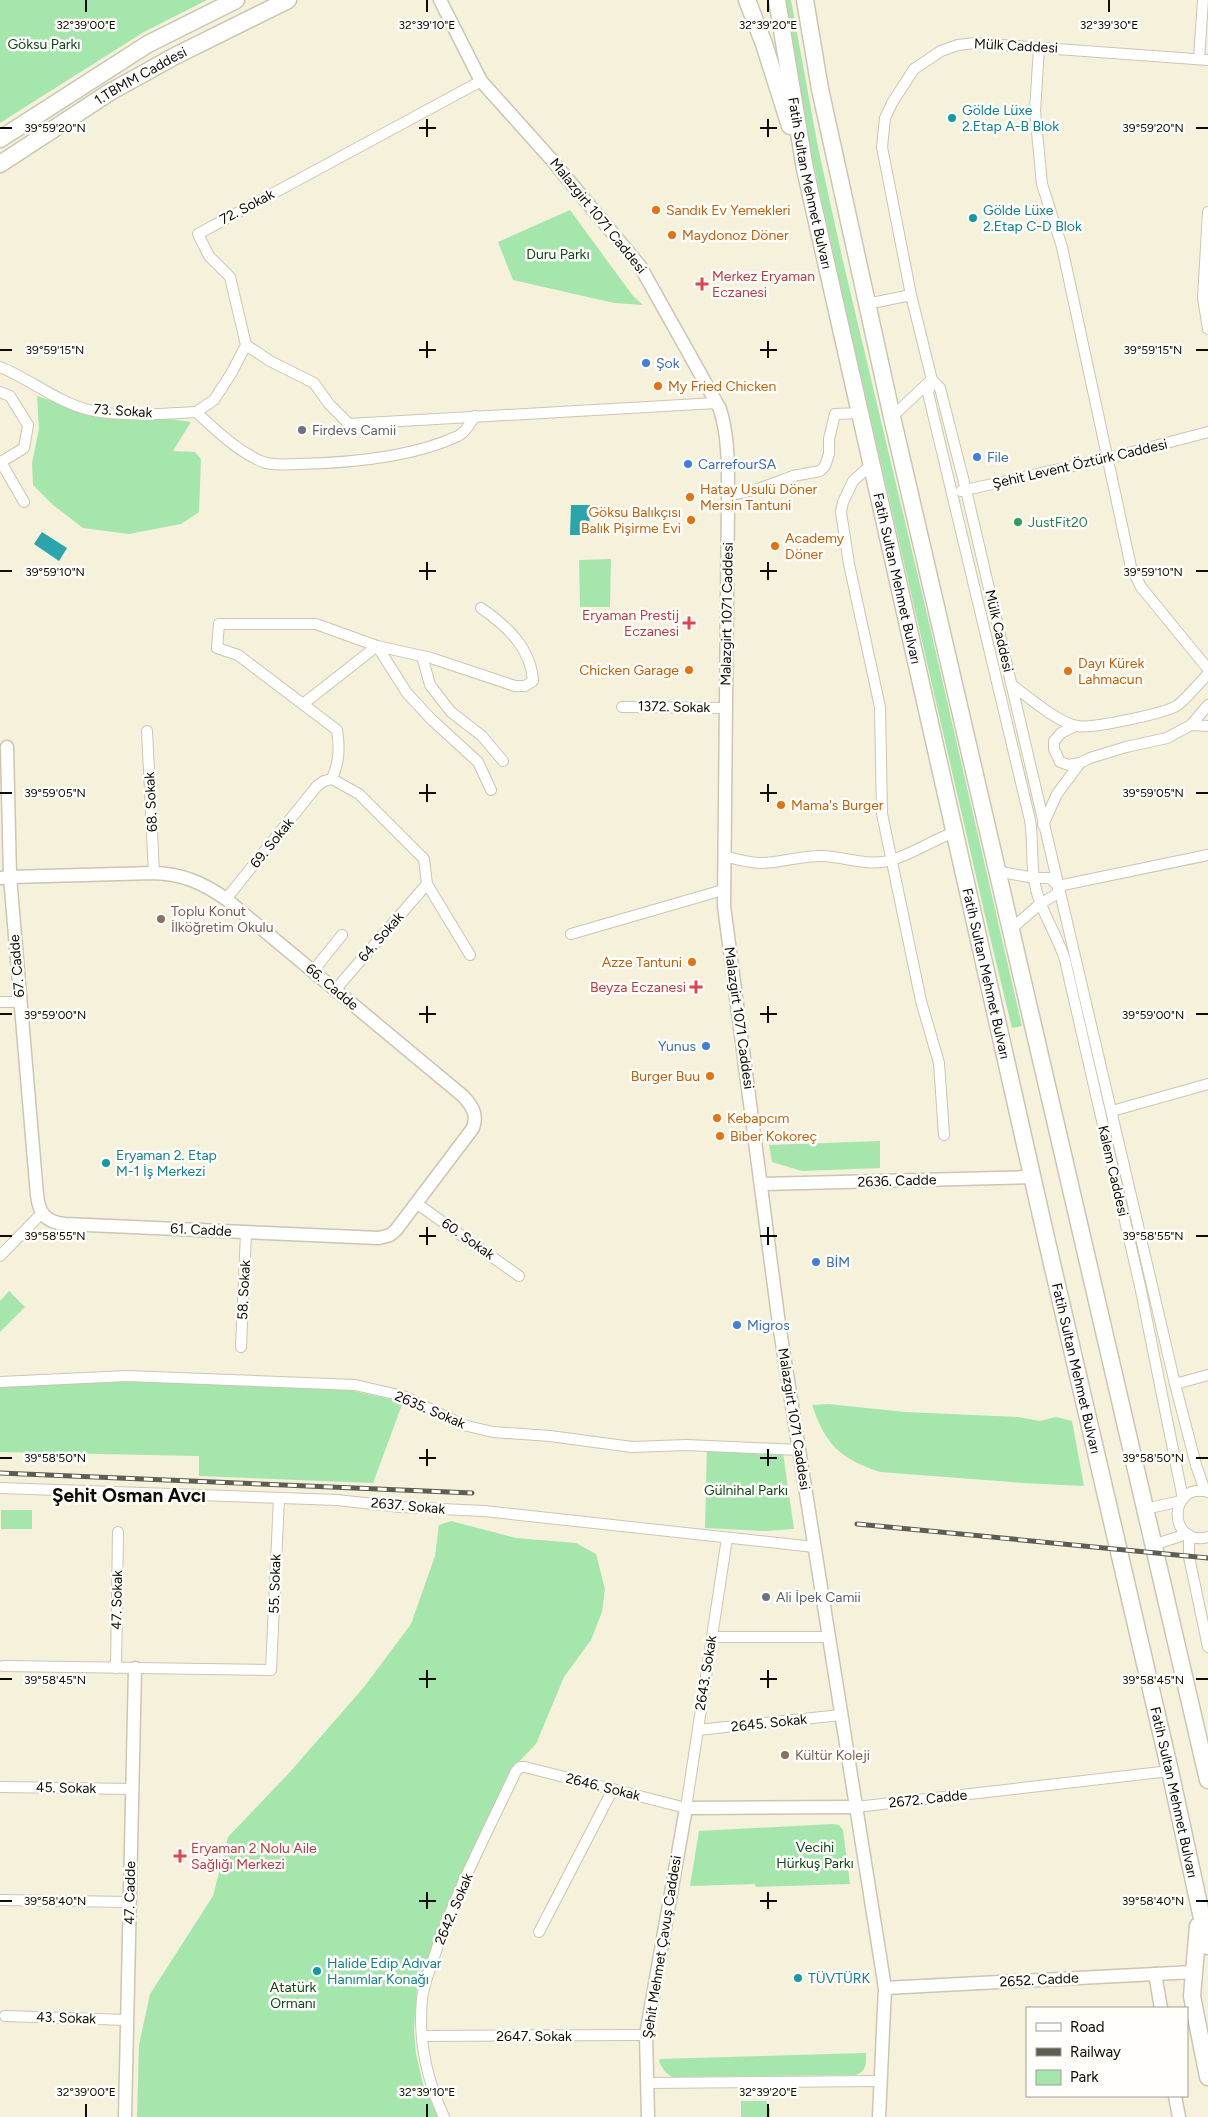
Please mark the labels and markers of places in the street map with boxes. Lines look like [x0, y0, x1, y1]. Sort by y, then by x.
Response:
place label: Gölde Lüxe 2.Etap A-B Blok [962, 102, 1059, 135]
marker: Gölde Lüxe 2.Etap A-B Blok [946, 112, 958, 124]
place label: Sandık Ev Yemekleri [666, 202, 791, 219]
place label: Gölde Lüxe 2.Etap C-D Blok [983, 202, 1082, 235]
marker: Sandık Ev Yemekleri [650, 204, 662, 216]
marker: Gölde Lüxe 2.Etap C-D Blok [967, 212, 979, 224]
place label: Maydonoz Döner [682, 227, 789, 244]
marker: Maydonoz Döner [666, 229, 678, 241]
place label: Merkez Eryaman Eczanesi [712, 268, 815, 301]
marker: Merkez Eryaman Eczanesi [696, 278, 708, 290]
place label: Şok [656, 355, 680, 372]
marker: Şok [640, 357, 652, 369]
place label: My Fried Chicken [668, 378, 776, 395]
marker: My Fried Chicken [652, 380, 664, 392]
place label: Firdevs Camii [312, 422, 396, 439]
marker: Firdevs Camii [296, 424, 308, 436]
place label: File [987, 449, 1009, 466]
marker: File [971, 451, 983, 463]
place label: CarrefourSA [698, 456, 777, 473]
marker: CarrefourSA [682, 458, 694, 470]
place label: Hatay Usulü Döner Mersin Tantuni [700, 481, 818, 514]
marker: Hatay Usulü Döner Mersin Tantuni [684, 491, 696, 503]
place label: Göksu Balıkçısı Balık Pişirme Evi [581, 504, 681, 537]
marker: Göksu Balıkçısı Balık Pişirme Evi [685, 514, 697, 526]
place label: JustFit20 [1028, 514, 1088, 531]
marker: JustFit20 [1012, 516, 1024, 528]
place label: Academy Döner [785, 530, 845, 563]
marker: Academy Döner [769, 540, 781, 552]
place label: Eryaman Prestij Eczanesi [582, 607, 679, 640]
marker: Eryaman Prestij Eczanesi [683, 617, 695, 629]
place label: Dayı Kürek Lahmacun [1078, 655, 1144, 688]
place label: Chicken Garage [579, 662, 679, 679]
marker: Chicken Garage [683, 664, 695, 676]
marker: Dayı Kürek Lahmacun [1062, 665, 1074, 677]
place label: Mama's Burger [791, 797, 884, 814]
marker: Mama's Burger [775, 799, 787, 811]
place label: Toplu Konut İlköğretim Okulu [171, 903, 274, 936]
marker: Toplu Konut İlköğretim Okulu [155, 913, 167, 925]
place label: Azze Tantuni [602, 954, 682, 971]
marker: Azze Tantuni [686, 956, 698, 968]
place label: Beyza Eczanesi [590, 979, 686, 996]
marker: Beyza Eczanesi [690, 981, 702, 993]
place label: Yunus [658, 1038, 696, 1055]
marker: Yunus [700, 1040, 712, 1052]
place label: Burger Buu [631, 1068, 700, 1085]
marker: Burger Buu [704, 1070, 716, 1082]
place label: Kebapcım [727, 1110, 790, 1127]
marker: Kebapcım [711, 1112, 723, 1124]
place label: Biber Kokoreç [730, 1128, 818, 1145]
marker: Biber Kokoreç [714, 1130, 726, 1142]
place label: Eryaman 2. Etap M-1 İş Merkezi [116, 1147, 217, 1180]
marker: Eryaman 2. Etap M-1 İş Merkezi [100, 1157, 112, 1169]
place label: BİM [826, 1254, 850, 1271]
marker: BİM [810, 1256, 822, 1268]
place label: Migros [747, 1317, 790, 1334]
marker: Migros [731, 1319, 743, 1331]
place label: Ali İpek Camii [776, 1589, 861, 1606]
marker: Ali İpek Camii [760, 1591, 772, 1603]
place label: Kültür Koleji [795, 1747, 870, 1764]
marker: Kültür Koleji [779, 1749, 791, 1761]
place label: Eryaman 2 Nolu Aile Sağlığı Merkezi [191, 1840, 317, 1873]
marker: Eryaman 2 Nolu Aile Sağlığı Merkezi [173, 1849, 187, 1863]
place label: Halide Edip Adıvar Hanımlar Konağı [327, 1955, 442, 1988]
marker: Halide Edip Adıvar Hanımlar Konağı [311, 1965, 323, 1977]
place label: TÜVTÜRK [808, 1970, 871, 1987]
marker: TÜVTÜRK [792, 1972, 804, 1984]

